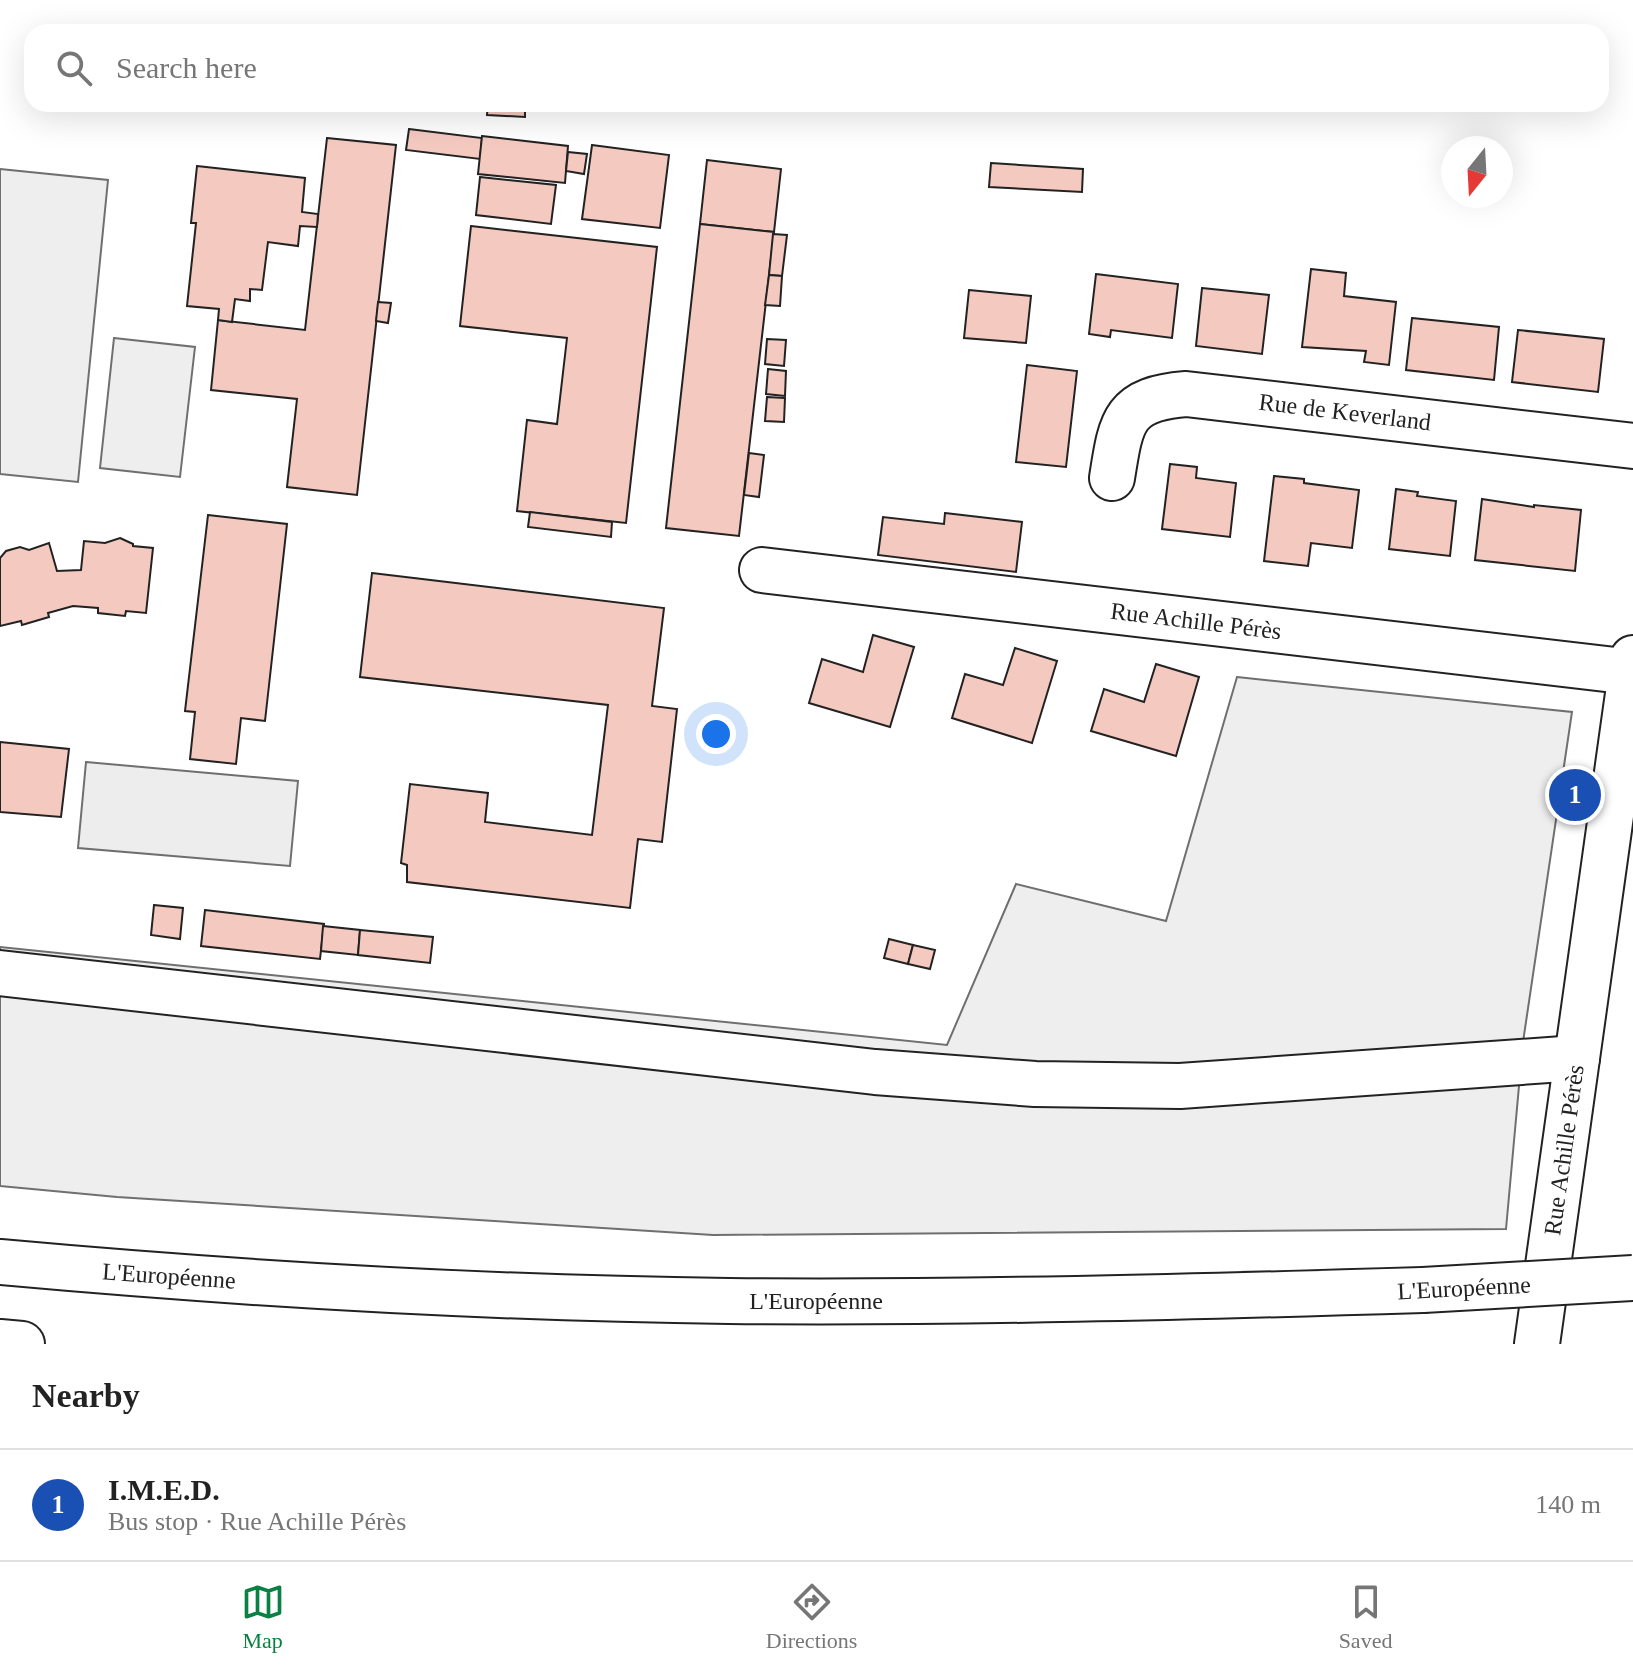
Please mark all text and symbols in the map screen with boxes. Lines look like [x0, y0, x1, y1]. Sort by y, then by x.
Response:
search box [24, 24, 1609, 112]
icon: search [52, 46, 96, 90]
text: Search here [116, 51, 257, 84]
north arrow [1441, 136, 1513, 208]
street label: Rue de Keverland [1257, 389, 1433, 435]
street label: Rue Achille Pérès [1109, 598, 1283, 644]
your location [696, 714, 736, 754]
pin: 1 [1549, 765, 1601, 825]
street label: Rue Achille Pérès [1539, 1063, 1589, 1237]
street label: L'Européenne [101, 1258, 237, 1294]
street label: L'Européenne [1397, 1272, 1531, 1304]
street label: L'Européenne [749, 1288, 883, 1314]
text: Nearby [32, 1377, 140, 1414]
text: I.M.E.D. [108, 1473, 220, 1506]
text: 1 [52, 1490, 65, 1519]
text: 140 m [1535, 1490, 1601, 1519]
text: Bus stop · Rue Achille Pérès [108, 1507, 406, 1536]
tab: Map [241, 1580, 285, 1654]
tab: Directions [766, 1580, 857, 1654]
tab: Saved [1339, 1580, 1392, 1654]

